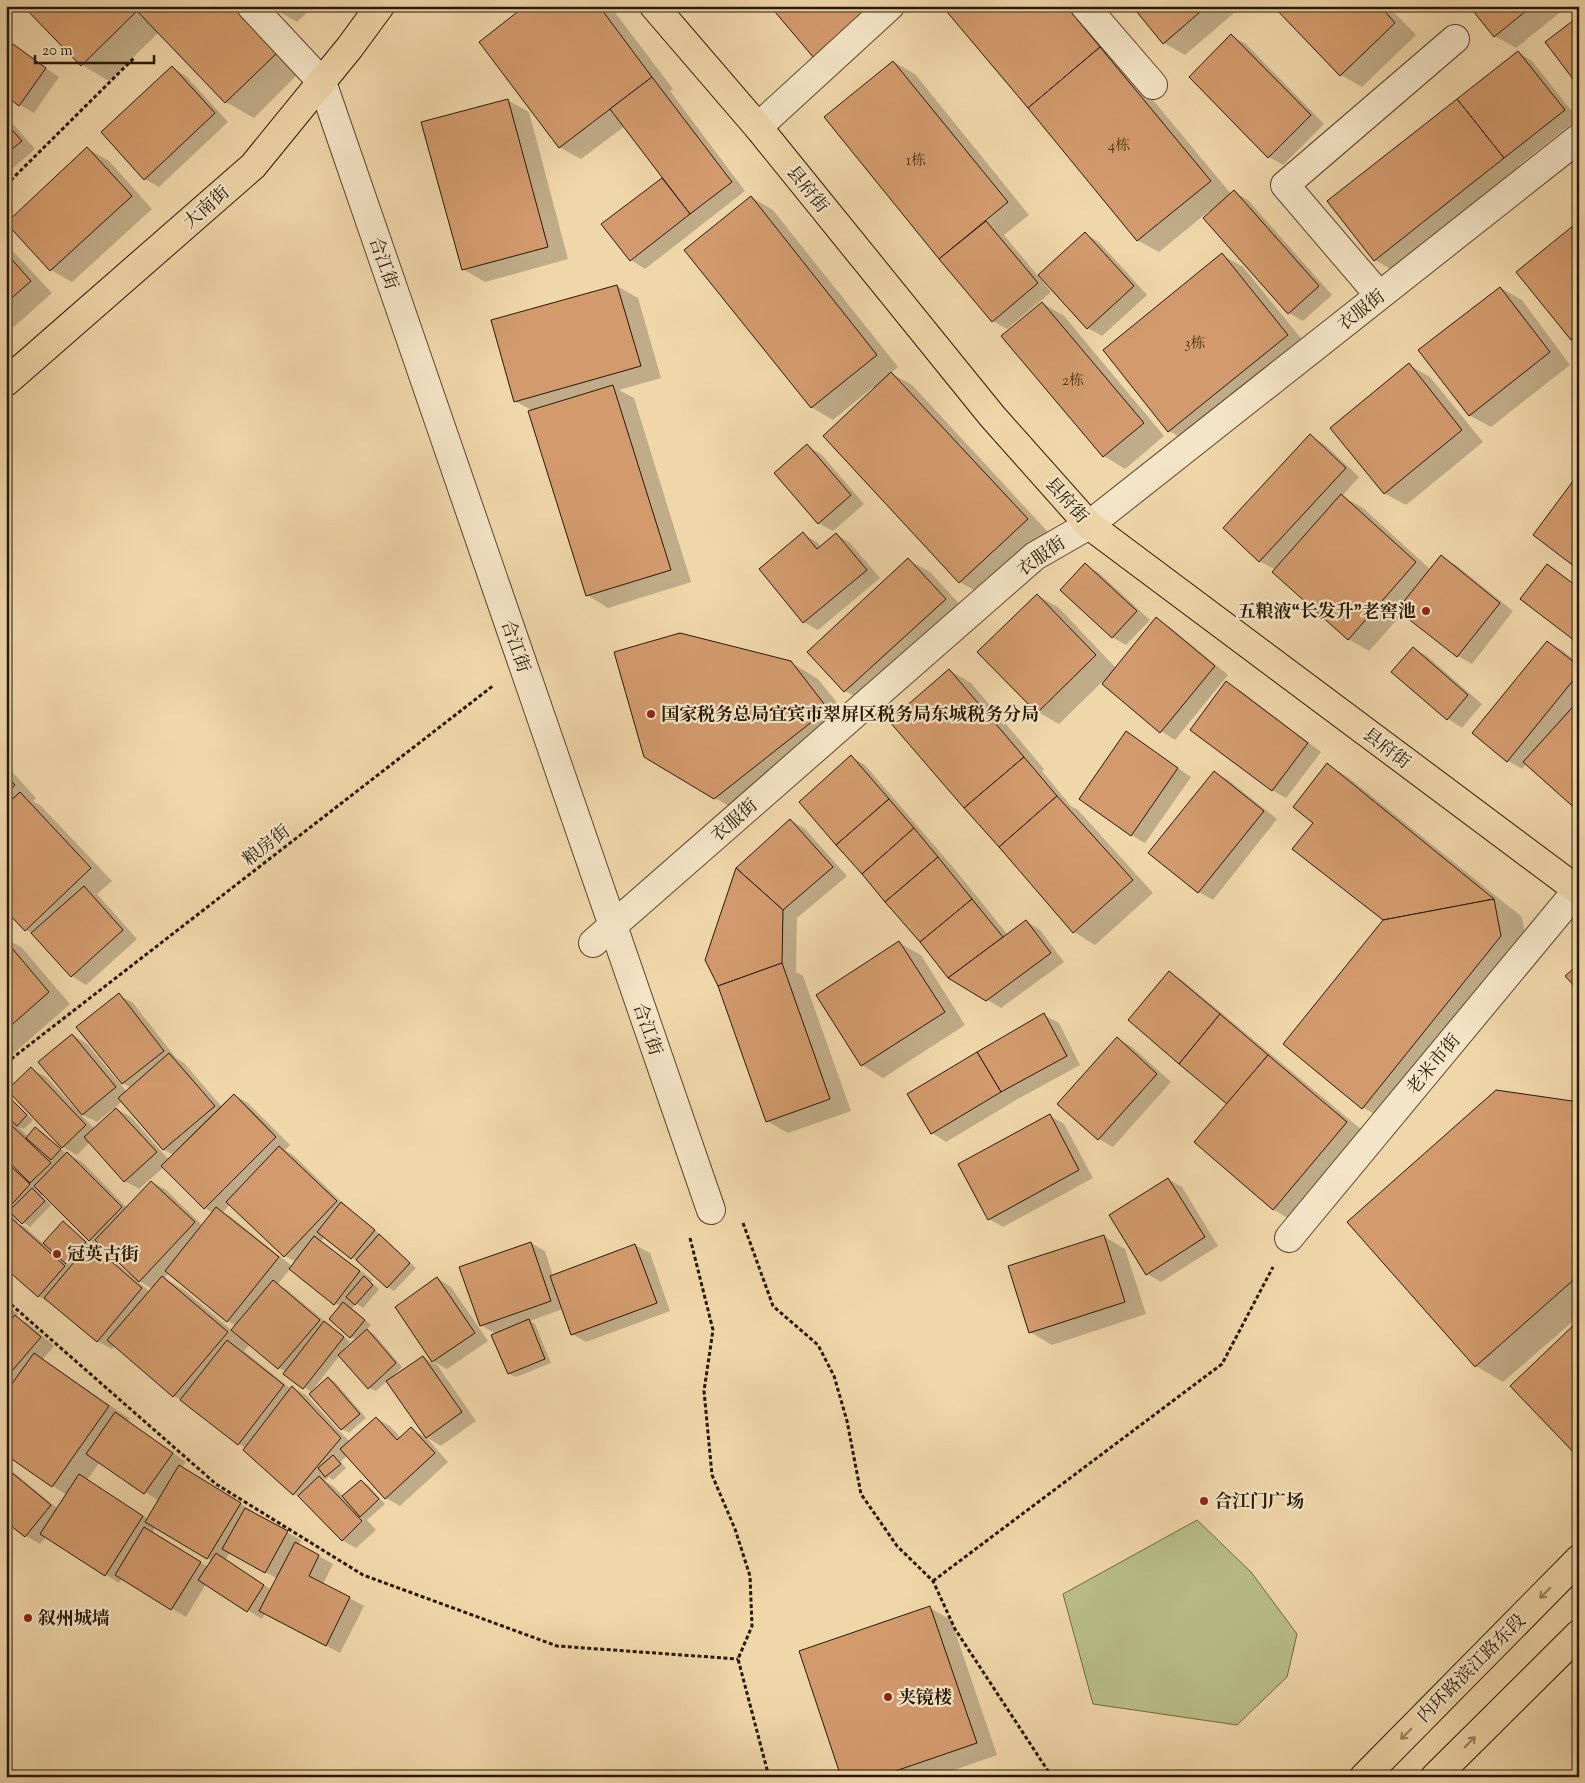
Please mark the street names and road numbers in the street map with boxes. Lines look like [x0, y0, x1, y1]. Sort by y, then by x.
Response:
street label: 县府街 [779, 161, 834, 219]
street label: 大南街 [178, 181, 236, 236]
street label: 合江街 [361, 234, 403, 293]
street label: 衣服街 [1333, 285, 1392, 338]
street label: 县府街 [1038, 473, 1093, 530]
street label: 衣服街 [1013, 532, 1072, 584]
street label: 合江街 [493, 617, 535, 676]
street label: 县府街 [1356, 723, 1415, 776]
street label: 衣服街 [706, 794, 764, 849]
street label: 粮房街 [238, 820, 297, 873]
street label: 合江街 [625, 1000, 667, 1059]
street label: 老米市街 [1401, 1029, 1468, 1101]
street label: 内环路滨江路东段 [1412, 1609, 1533, 1730]

